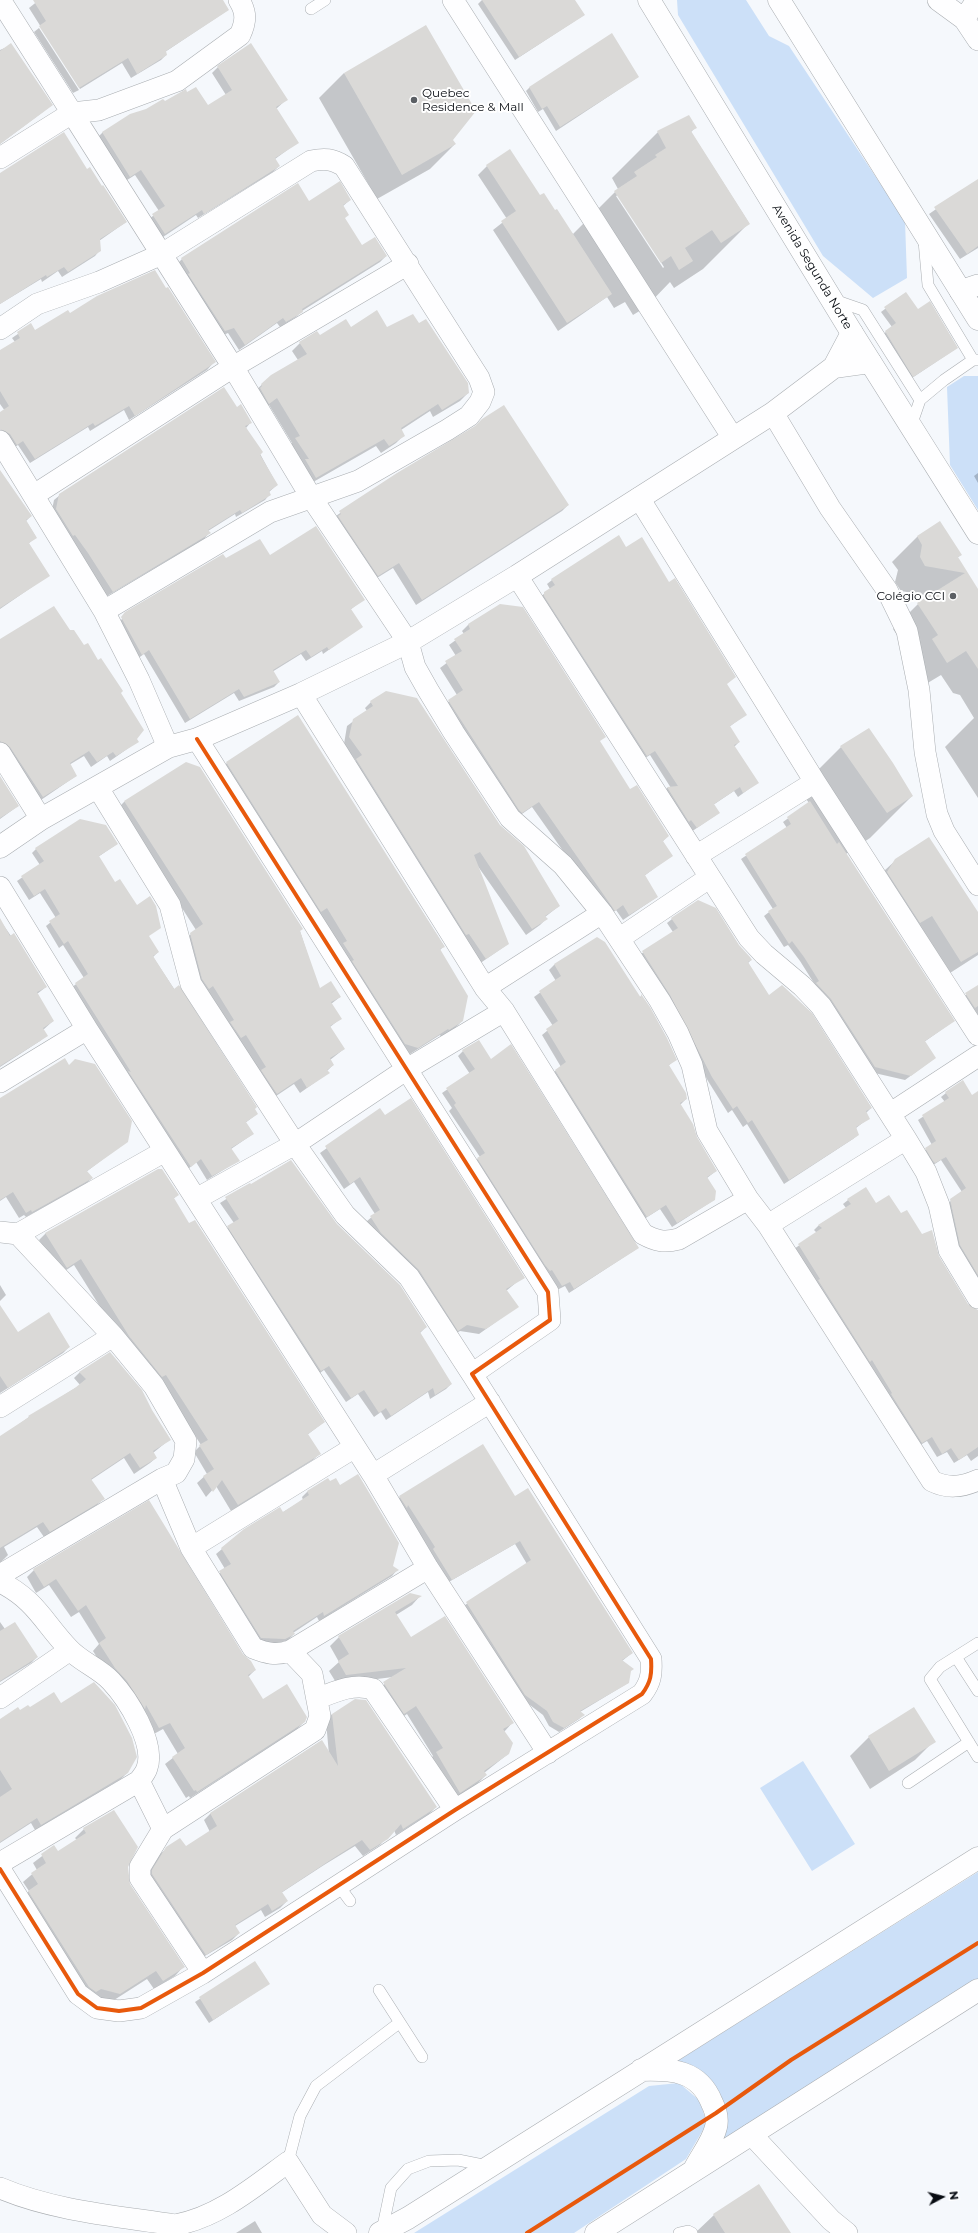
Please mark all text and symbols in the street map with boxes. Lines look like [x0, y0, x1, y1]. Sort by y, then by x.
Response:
place label: Quebec Residence & Mall [422, 86, 524, 114]
marker: Quebec Residence & Mall [409, 95, 419, 105]
street label: Avenida Segunda Norte [769, 202, 855, 332]
place label: Colégio CCI [876, 589, 945, 603]
marker: Colégio CCI [948, 591, 958, 601]
north arrow [922, 2177, 962, 2217]
text: N [946, 2190, 961, 2201]

